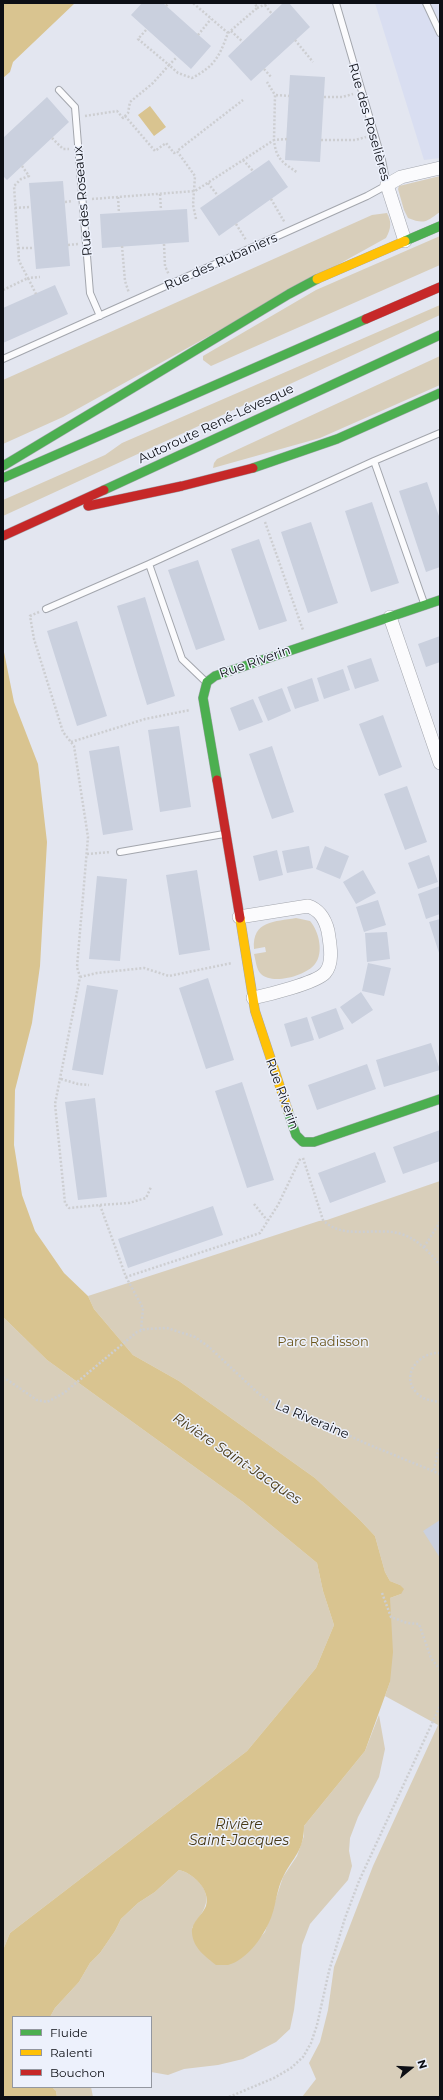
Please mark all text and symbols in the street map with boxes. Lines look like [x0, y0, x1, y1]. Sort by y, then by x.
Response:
street label: Rue des Roselières [345, 61, 393, 183]
street label: Rue des Roseaux [70, 145, 96, 257]
street label: Rue des Rubaniers [162, 230, 280, 294]
street label: Autoroute René-Lévesque [136, 381, 296, 467]
street label: Rue Riverin [217, 643, 293, 681]
street label: Rue Riverin [262, 1056, 302, 1132]
park label: Parc Radisson [277, 1334, 369, 1350]
street label: La Riveraine [273, 1397, 351, 1443]
water label: Rivière Saint-Jacques [170, 1410, 304, 1508]
water label: Rivière Saint-Jacques [189, 1817, 289, 1850]
legend [12, 2016, 152, 2088]
text: Fluide [50, 2025, 88, 2040]
text: Ralenti [50, 2045, 92, 2060]
north arrow [391, 2048, 431, 2088]
text: N [414, 2058, 430, 2071]
text: Bouchon [50, 2065, 105, 2080]

